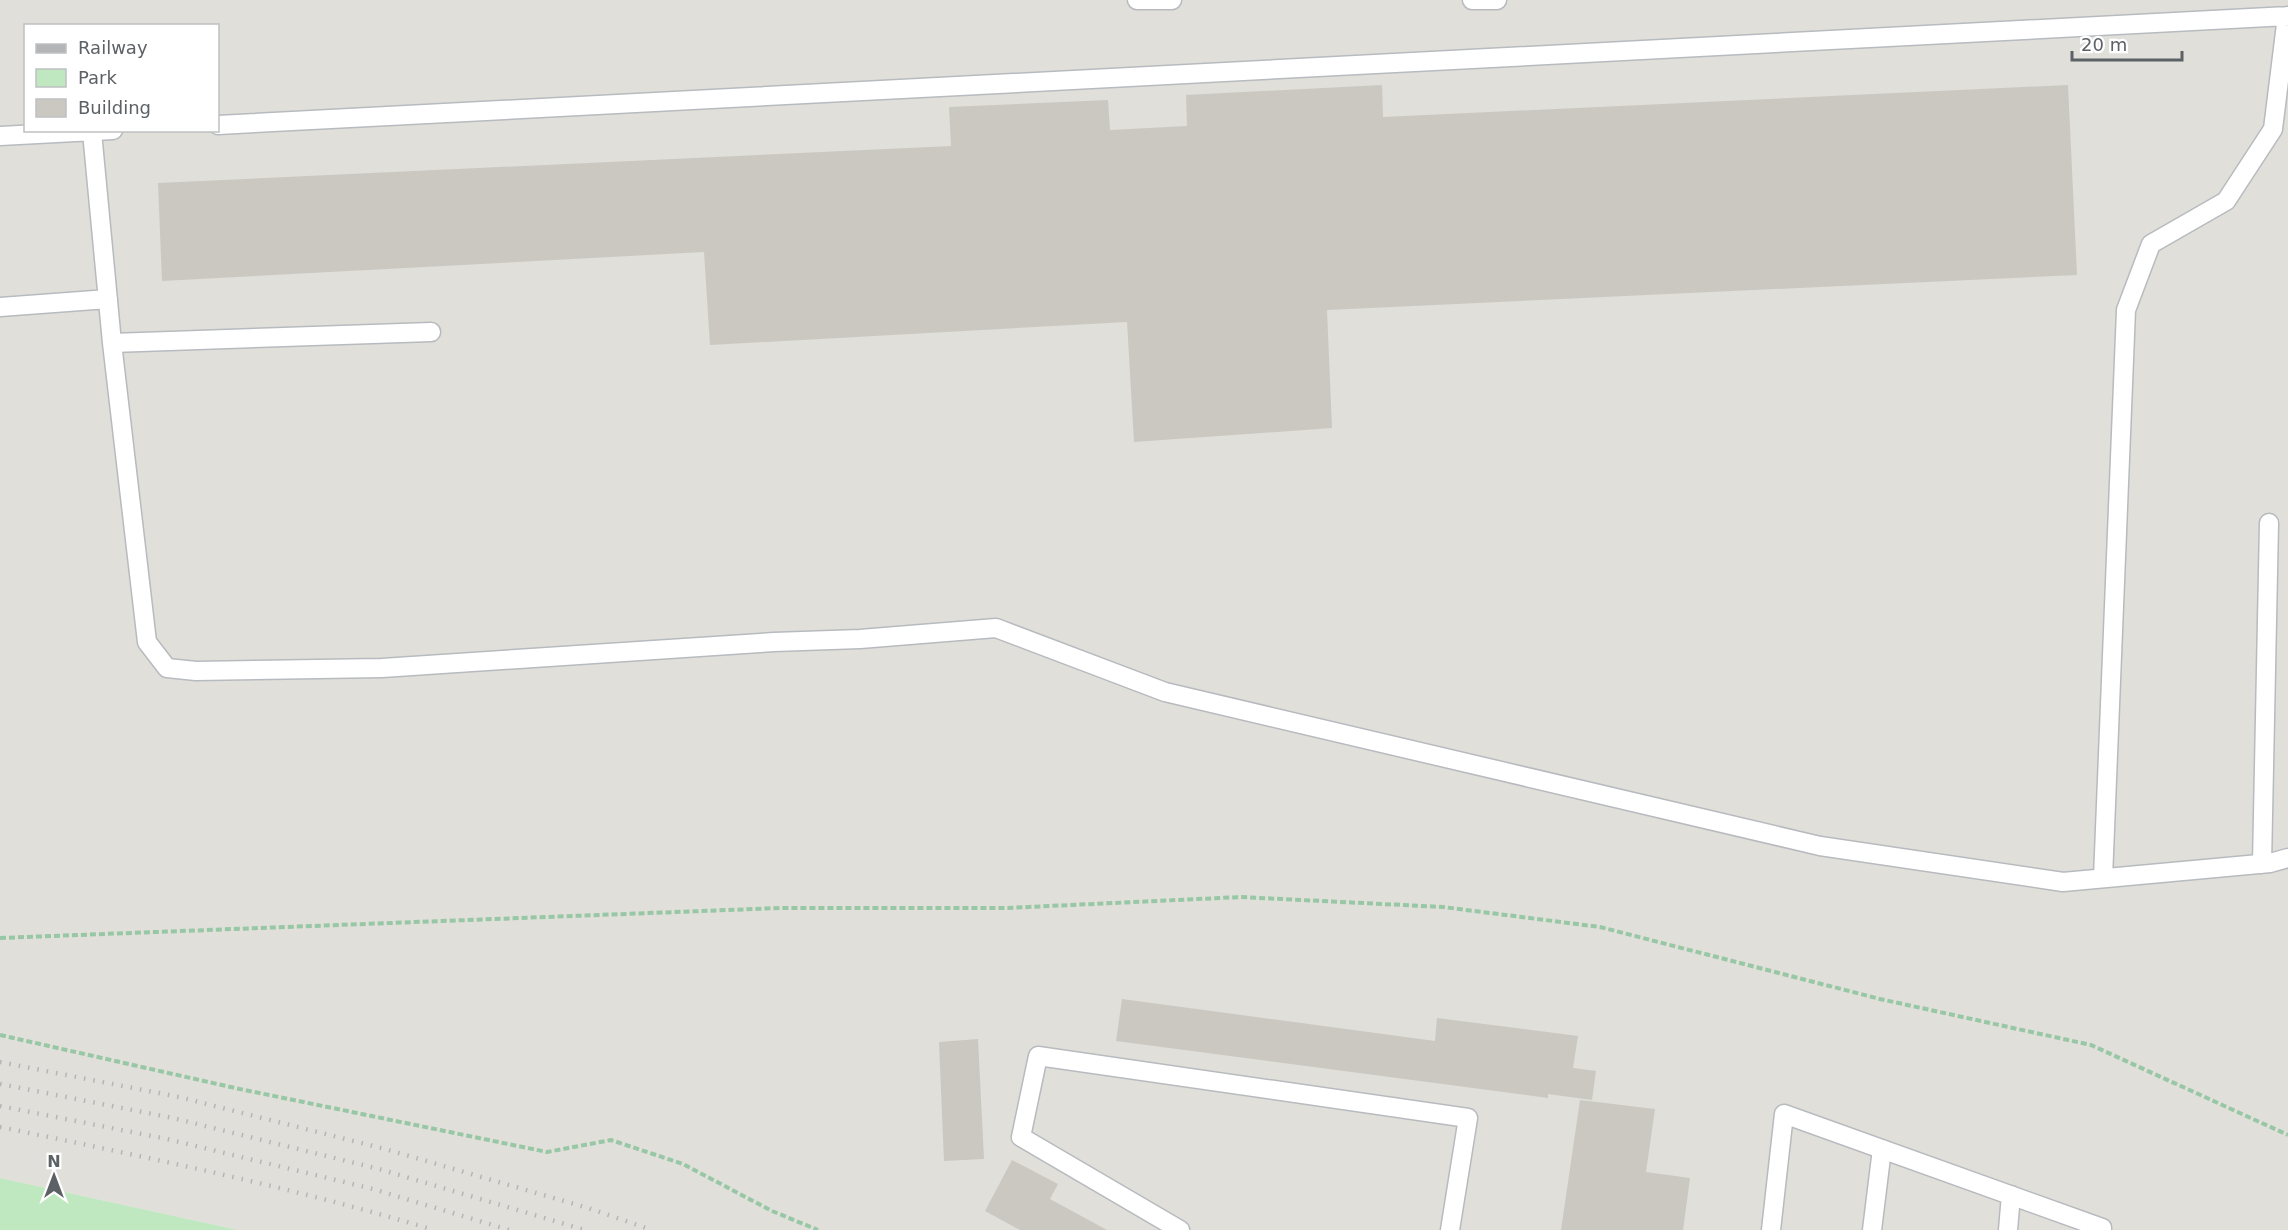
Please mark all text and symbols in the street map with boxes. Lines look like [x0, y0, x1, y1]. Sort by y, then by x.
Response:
legend [24, 24, 219, 132]
scale bar [2072, 24, 2182, 62]
text: 20 m [2081, 34, 2127, 55]
text: Railway [78, 37, 148, 58]
text: Park [78, 67, 117, 88]
text: Building [78, 97, 151, 118]
north arrow [24, 1146, 84, 1206]
text: N [47, 1152, 61, 1171]

